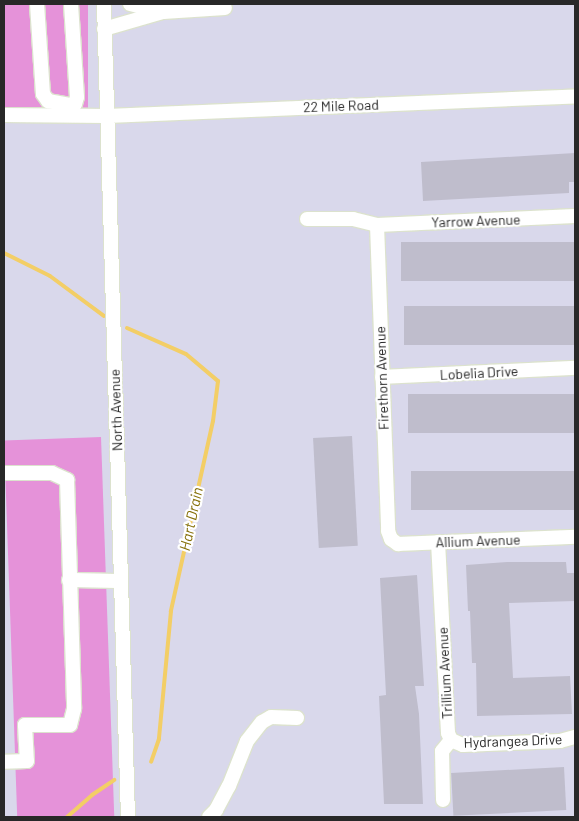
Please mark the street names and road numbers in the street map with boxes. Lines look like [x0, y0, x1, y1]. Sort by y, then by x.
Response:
street label: 22 Mile Road [303, 96, 379, 116]
street label: Yarrow Avenue [431, 211, 521, 231]
street label: Firethorn Avenue [372, 326, 392, 430]
street label: Lobelia Drive [439, 363, 519, 383]
street label: North Avenue [106, 369, 126, 451]
street label: Allium Avenue [435, 531, 521, 551]
street label: Trillium Avenue [434, 626, 456, 720]
street label: Hydrangea Drive [463, 731, 563, 751]

